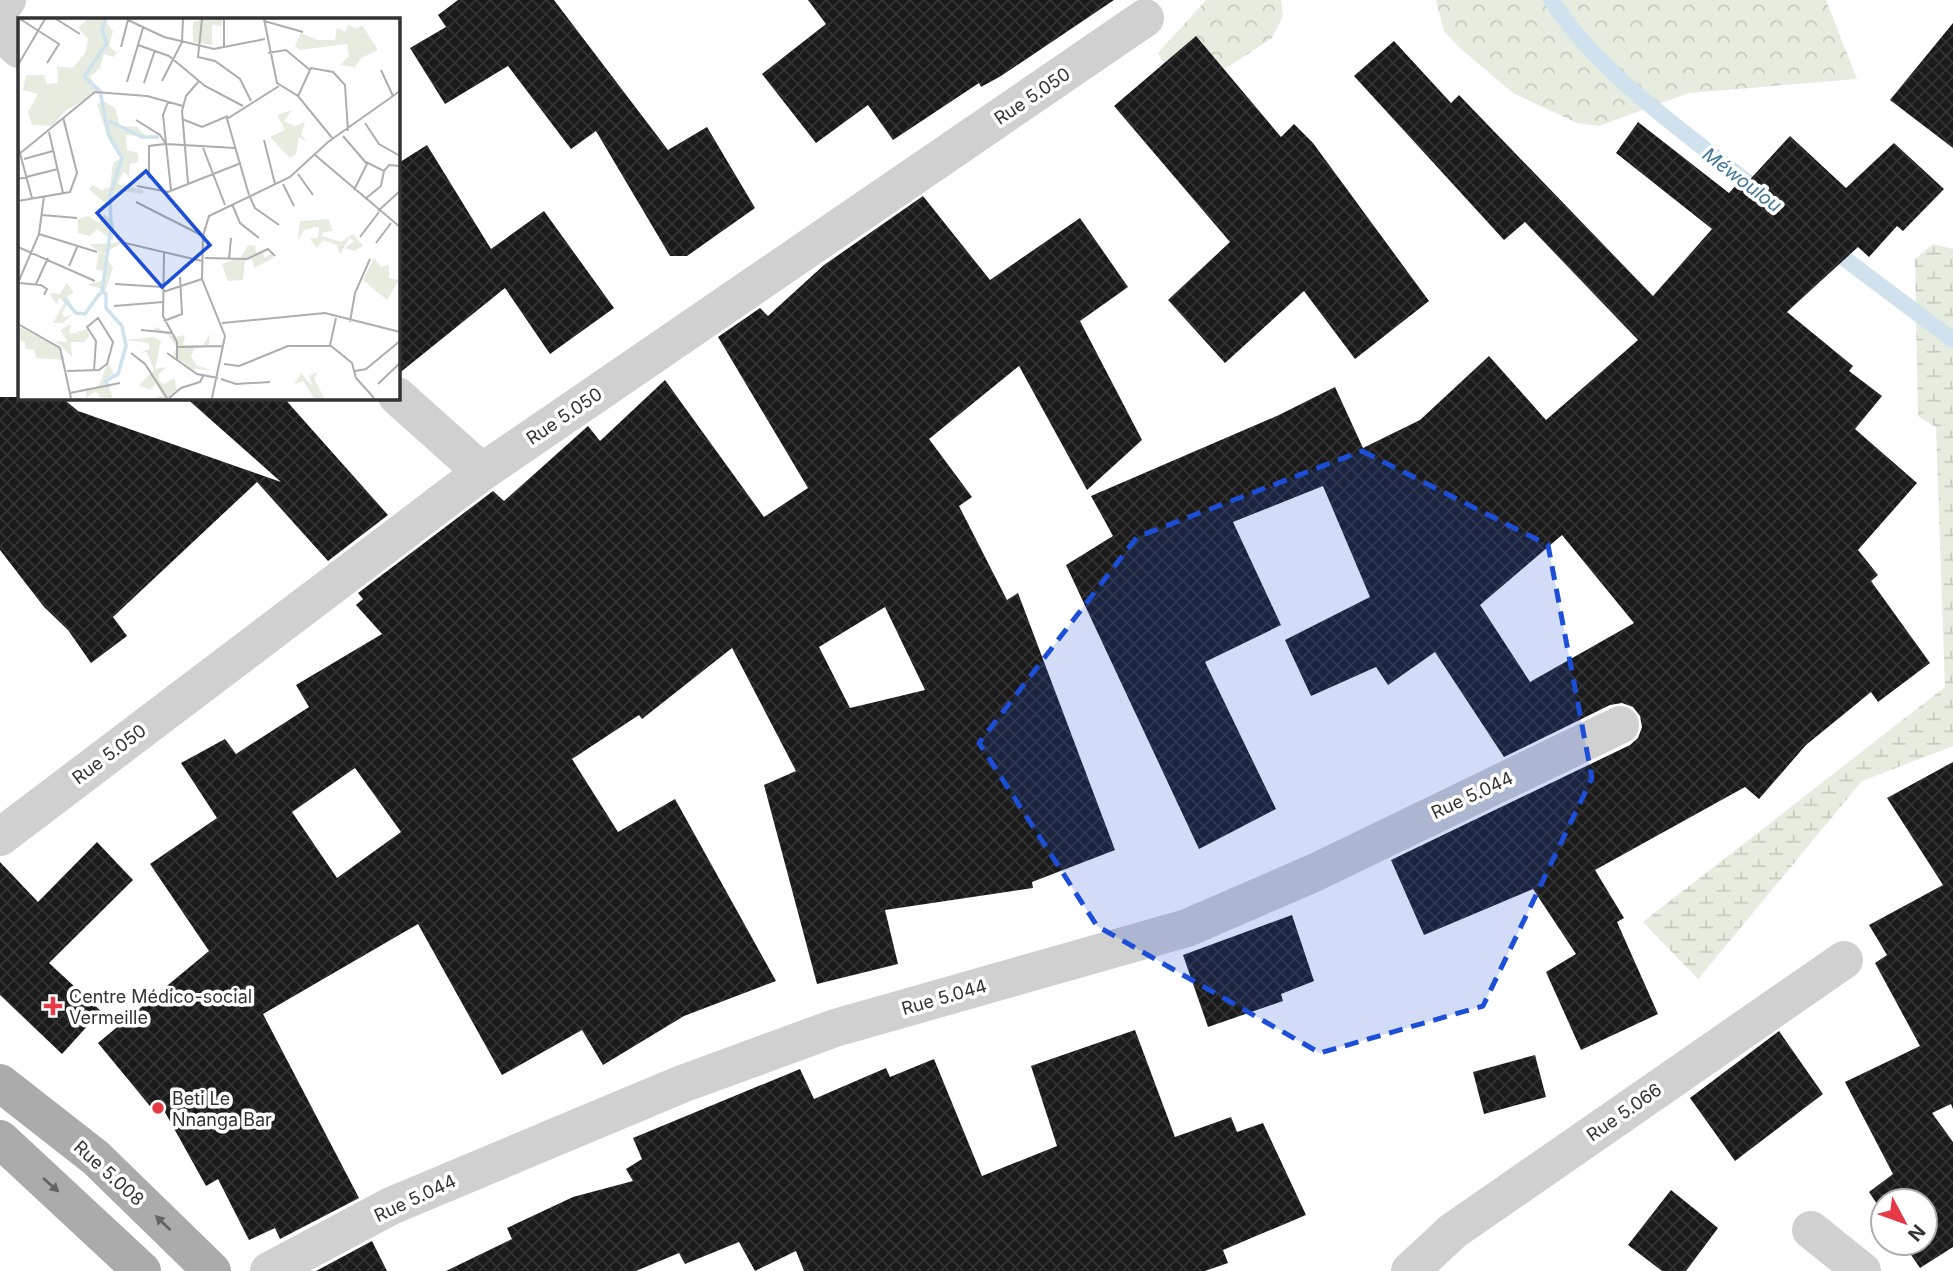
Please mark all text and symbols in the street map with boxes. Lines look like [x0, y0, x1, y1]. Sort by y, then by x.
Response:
inset map [18, 18, 399, 399]
street label: Rue 5.050 [990, 63, 1074, 129]
water label: Méwoulou [1698, 143, 1786, 217]
street label: Rue 5.050 [522, 383, 606, 449]
street label: Rue 5.050 [68, 720, 150, 788]
street label: Rue 5.044 [1428, 767, 1516, 823]
street label: Rue 5.044 [899, 975, 989, 1019]
place label: Centre Médico-social Vermeille [69, 986, 252, 1028]
marker: Centre Médico-social Vermeille [43, 996, 63, 1016]
street label: Rue 5.066 [1582, 1079, 1666, 1145]
place label: Beti Le Nnanga Bar [172, 1088, 272, 1130]
marker: Beti Le Nnanga Bar [150, 1100, 166, 1116]
street label: Rue 5.008 [70, 1136, 148, 1210]
street label: Rue 5.044 [371, 1170, 459, 1226]
one-way arrow [42, 1177, 59, 1192]
north arrow [1869, 1187, 1939, 1257]
one-way arrow [155, 1214, 172, 1231]
text: N [1903, 1220, 1930, 1246]

